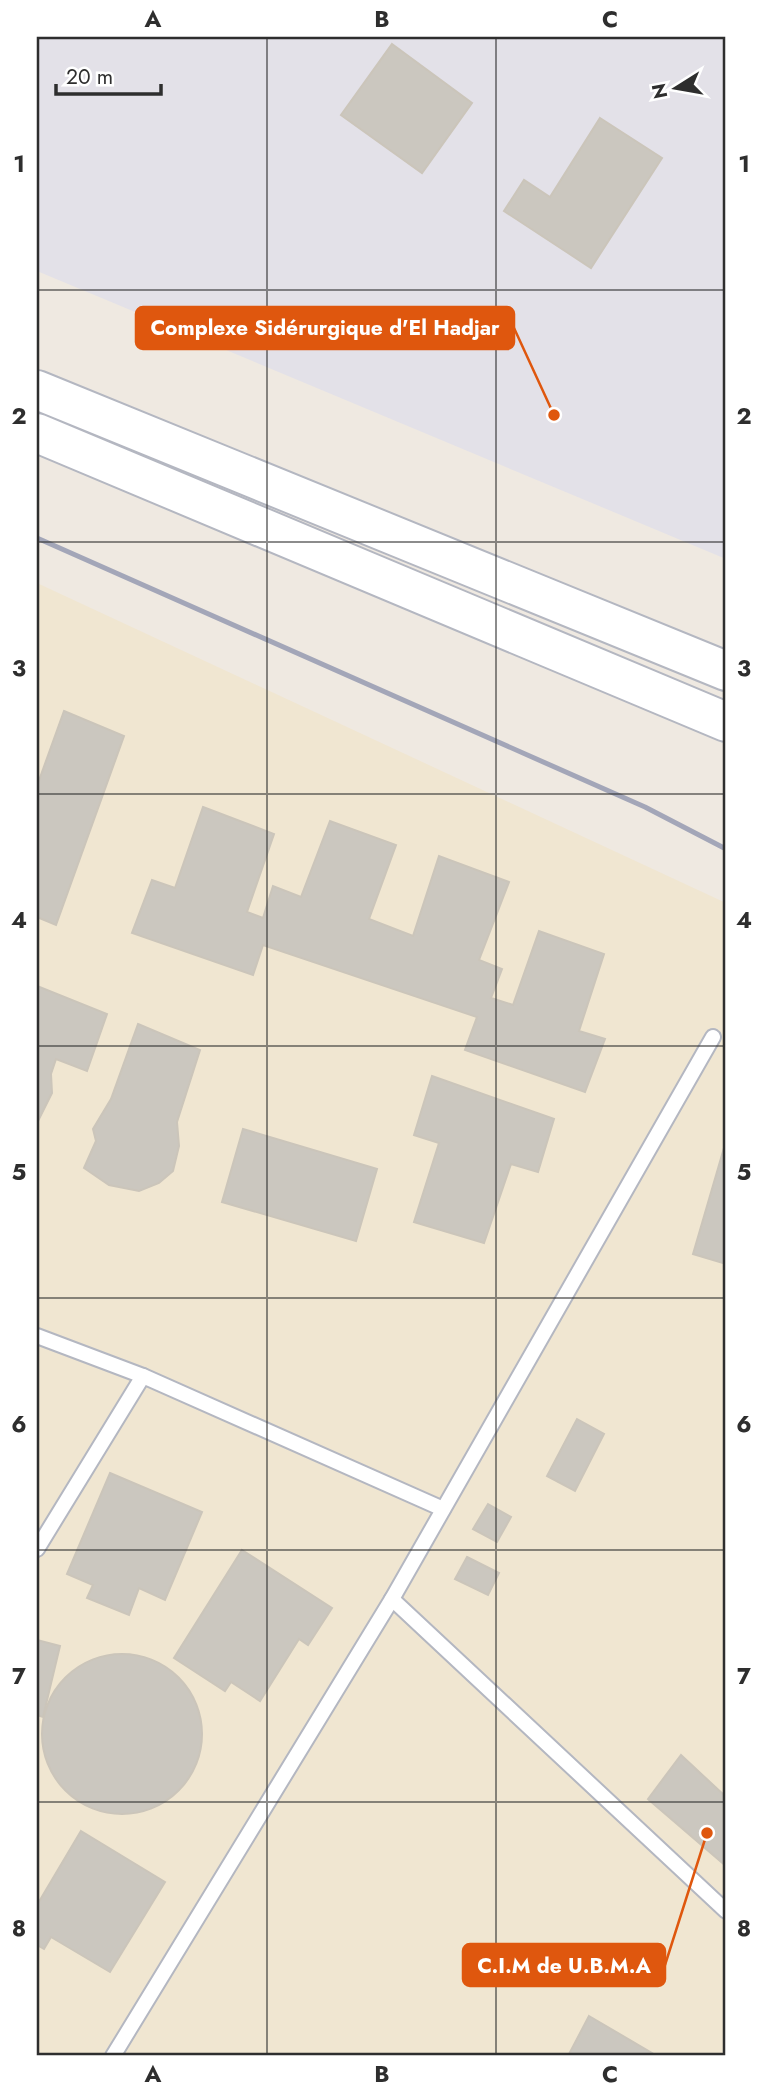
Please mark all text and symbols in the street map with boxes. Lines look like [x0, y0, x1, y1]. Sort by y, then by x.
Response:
text: A [144, 2, 162, 36]
text: B [374, 2, 390, 36]
text: C [602, 2, 618, 36]
scale bar [56, 52, 161, 96]
north arrow [640, 52, 710, 122]
text: 20 m [66, 62, 113, 92]
text: N [645, 81, 674, 101]
text: 1 [13, 147, 25, 181]
text: 1 [738, 147, 750, 181]
callout: Complexe Sidérurgique d'El Hadjar [136, 307, 514, 349]
text: Complexe Sidérurgique d'El Hadjar [150, 313, 500, 343]
text: 2 [11, 399, 27, 433]
text: 2 [736, 399, 752, 433]
text: 3 [12, 651, 26, 685]
text: 3 [737, 651, 751, 685]
text: 4 [11, 903, 27, 937]
text: 4 [736, 903, 752, 937]
text: 5 [12, 1155, 26, 1189]
text: 5 [737, 1155, 751, 1189]
text: 6 [11, 1407, 27, 1441]
text: 6 [736, 1407, 752, 1441]
text: 7 [12, 1659, 26, 1693]
text: 7 [737, 1659, 751, 1693]
text: 8 [12, 1911, 26, 1945]
text: 8 [737, 1911, 751, 1945]
callout: C.I.M de U.B.M.A [463, 1944, 665, 1986]
text: C.I.M de U.B.M.A [477, 1951, 651, 1981]
text: A [144, 2057, 162, 2091]
text: B [374, 2057, 390, 2091]
text: C [602, 2057, 618, 2091]

